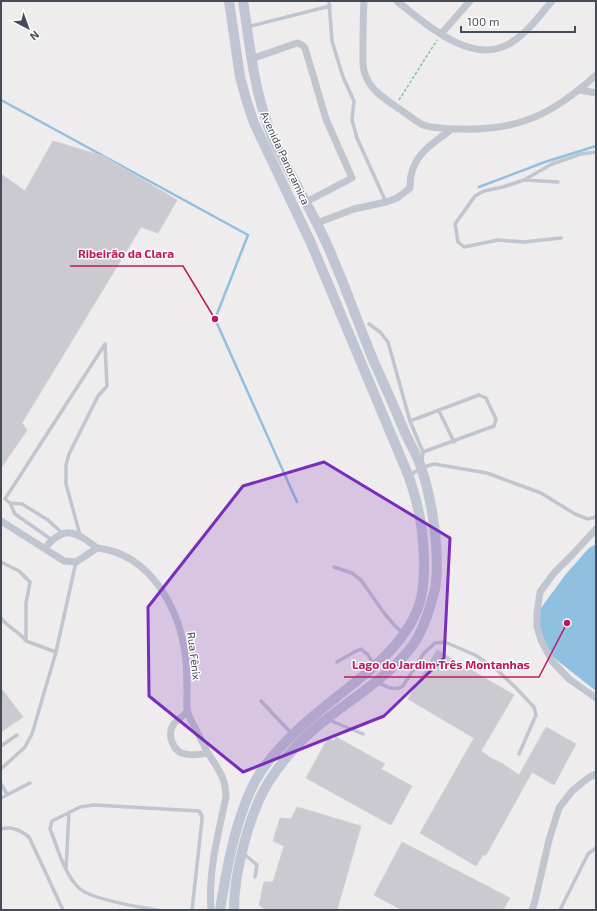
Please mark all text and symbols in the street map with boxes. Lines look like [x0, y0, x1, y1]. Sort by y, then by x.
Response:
north arrow [8, 8, 48, 48]
scale bar [461, 8, 575, 34]
text: 100 m [467, 14, 499, 28]
text: N [28, 28, 42, 43]
street label: Avenida Panoramica [258, 109, 313, 207]
callout: Ribeirão da Clara [70, 242, 183, 266]
text: Ribeirão da Clara [78, 246, 174, 260]
street label: Rua Fênix [185, 631, 204, 681]
callout: Lago do Jardim Três Montanhas [344, 653, 539, 677]
text: Lago do Jardim Três Montanhas [352, 657, 530, 671]

